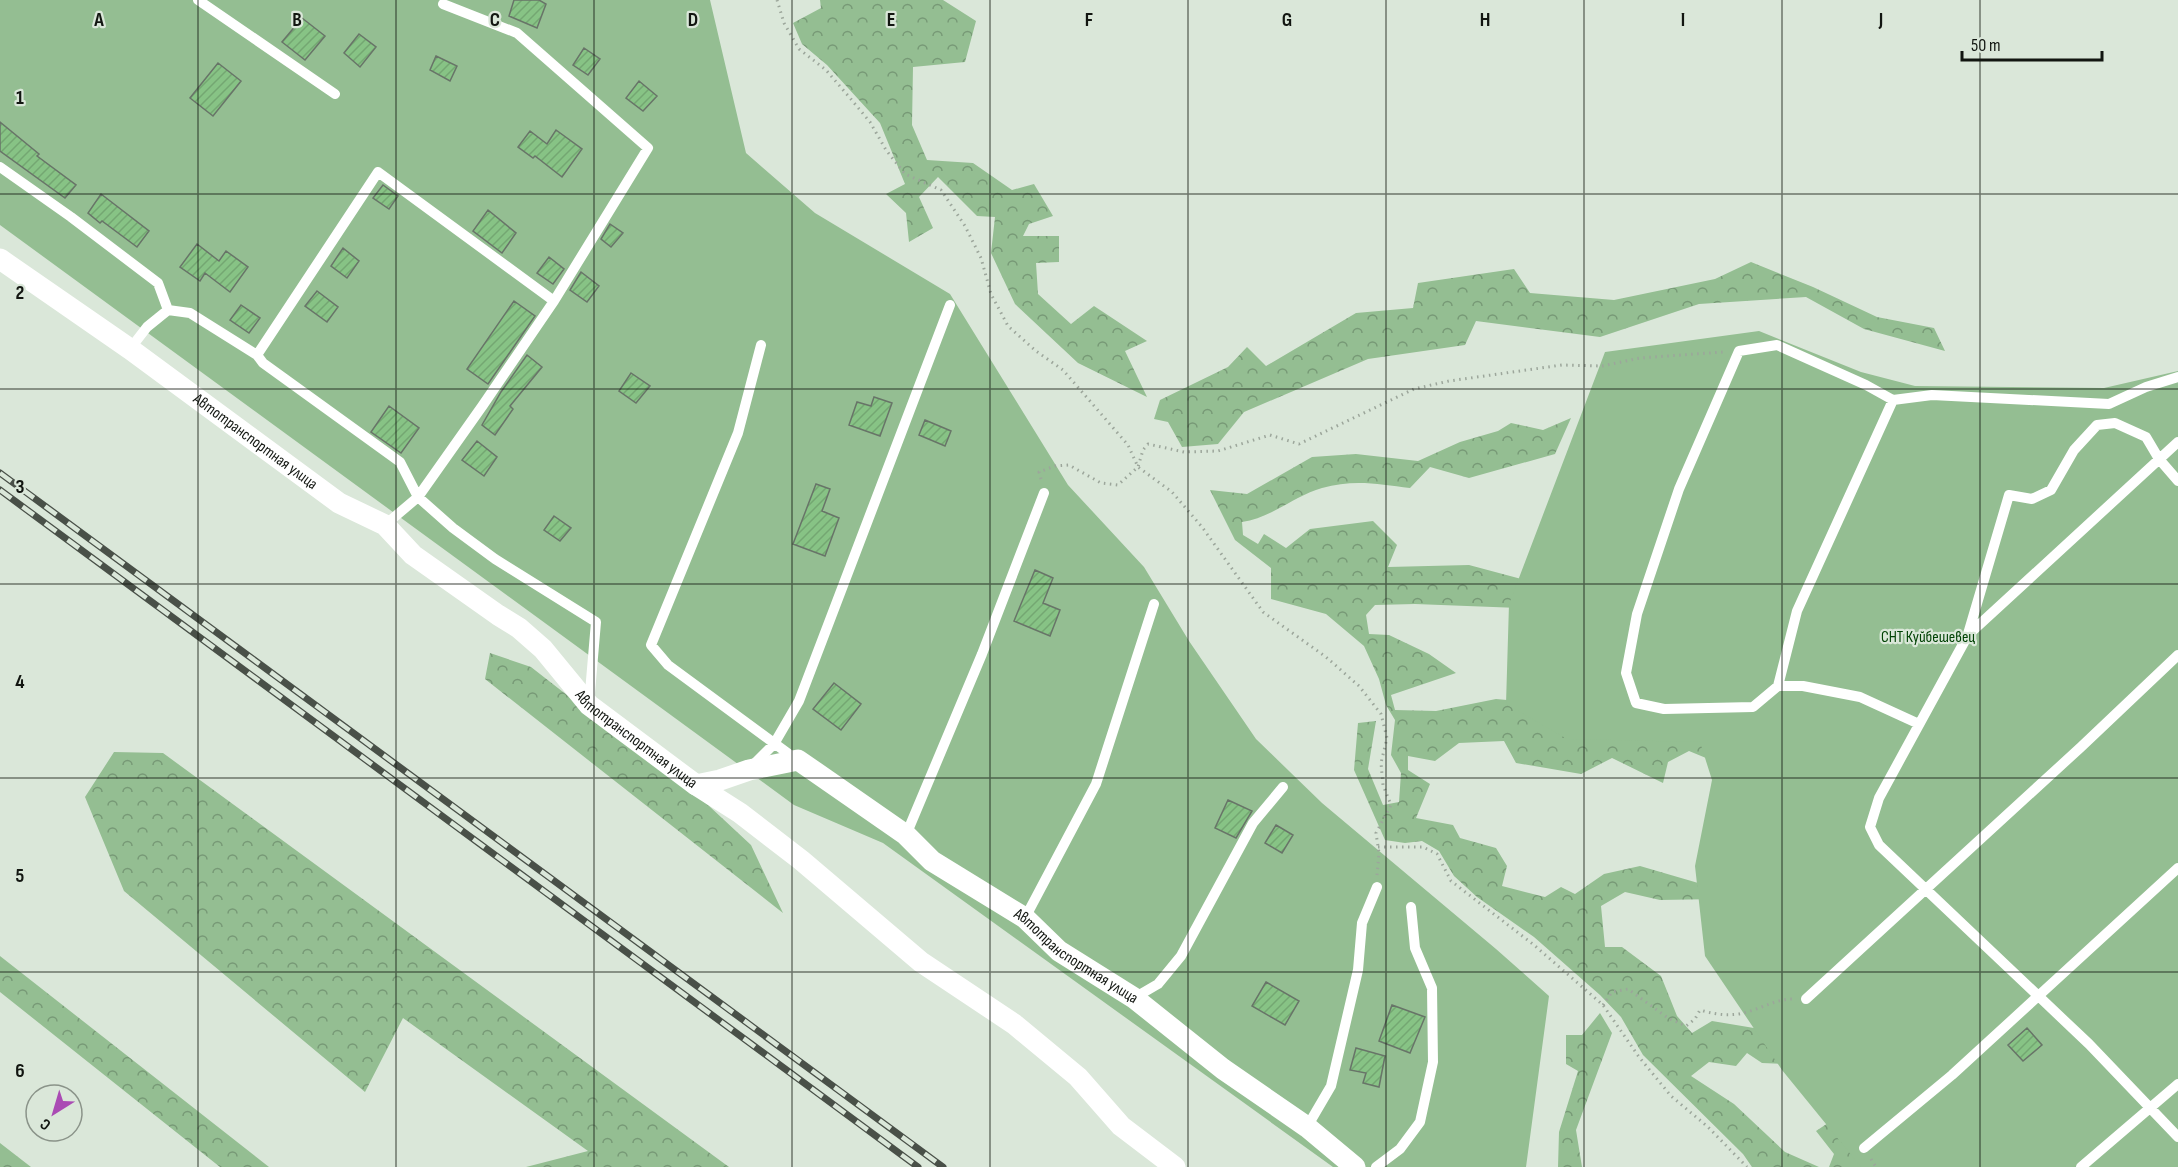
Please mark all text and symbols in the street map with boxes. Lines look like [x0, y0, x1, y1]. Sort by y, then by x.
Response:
text: A [93, 8, 104, 32]
text: B [292, 8, 302, 32]
text: C [490, 8, 500, 32]
text: D [688, 8, 698, 32]
text: E [887, 8, 895, 32]
text: F [1085, 8, 1093, 32]
text: G [1282, 8, 1292, 32]
text: H [1480, 8, 1490, 32]
text: I [1681, 8, 1685, 32]
text: J [1878, 8, 1883, 32]
scale bar [1962, 24, 2102, 62]
text: 50 m [1971, 35, 2001, 56]
text: 1 [16, 86, 24, 110]
text: 2 [16, 281, 24, 305]
street label: Автотранспортная улица [189, 389, 321, 494]
text: 3 [16, 475, 25, 499]
park label: СНТ Куйбешевец [1881, 628, 1975, 647]
text: 4 [15, 670, 25, 694]
street label: Автотранспортная улица [570, 685, 701, 792]
text: 5 [16, 864, 25, 888]
street label: Автотранспортная улица [1010, 904, 1142, 1008]
text: 6 [15, 1059, 25, 1083]
north arrow [24, 1083, 84, 1143]
text: С [37, 1114, 55, 1134]

